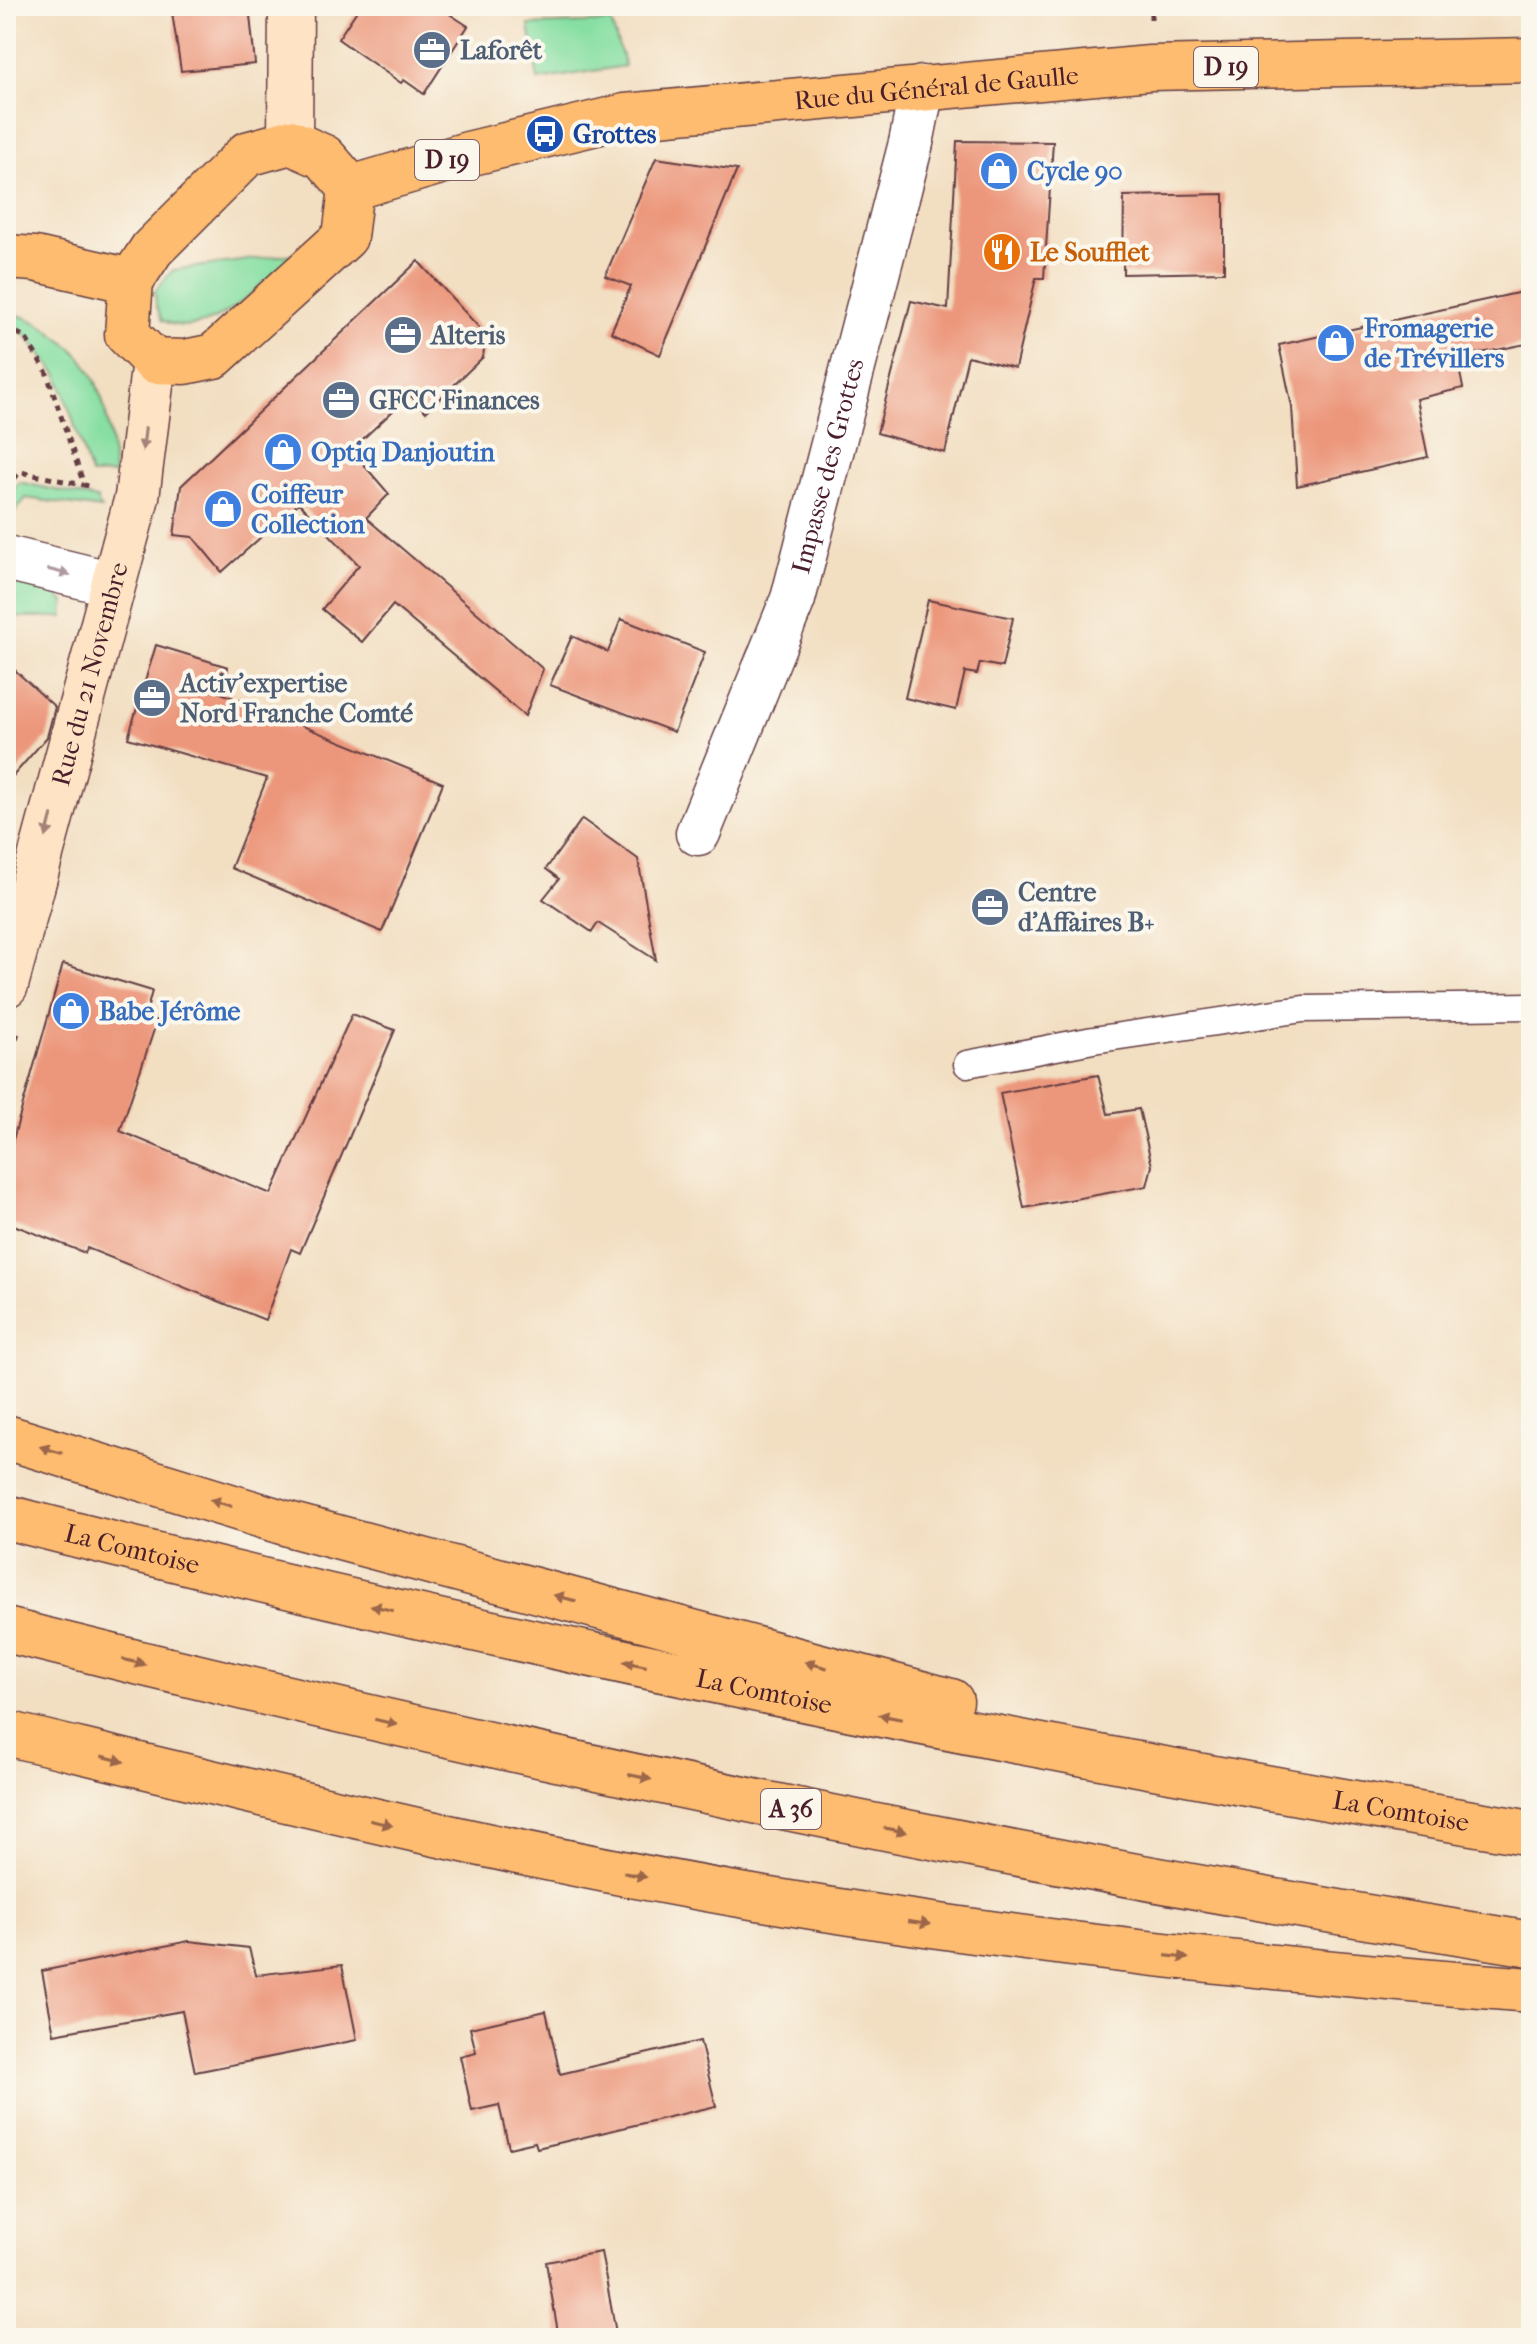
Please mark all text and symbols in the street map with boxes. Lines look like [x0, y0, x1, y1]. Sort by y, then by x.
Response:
office icon: Laforêt [411, 29, 453, 71]
place label: Laforêt [460, 35, 543, 66]
road number: D 19 [1194, 47, 1258, 87]
street label: Rue du Général de Gaulle [793, 60, 1080, 116]
bus stop icon: Grottes [524, 113, 566, 155]
place label: Grottes [573, 119, 657, 150]
road number: D 19 [415, 140, 479, 180]
shop icon: Cycle 90 [978, 150, 1020, 192]
place label: Cycle 90 [1027, 156, 1123, 187]
restaurant icon: Le Soufflet [981, 231, 1023, 273]
place label: Le Soufflet [1030, 237, 1150, 268]
place label: Fromagerie de Trévillers [1363, 313, 1505, 374]
office icon: Alteris [382, 314, 424, 356]
place label: Alteris [429, 320, 506, 351]
shop icon: Fromagerie de Trévillers [1315, 322, 1357, 364]
street label: Impasse des Grottes [785, 355, 871, 577]
office icon: GFCC Finances [320, 379, 362, 421]
place label: GFCC Finances [369, 385, 540, 416]
one-way arrow [138, 426, 151, 451]
shop icon: Optiq Danjoutin [262, 431, 304, 473]
place label: Optiq Danjoutin [311, 437, 496, 468]
place label: Coiffeur Collection [251, 479, 366, 540]
shop icon: Coiffeur Collection [202, 488, 244, 530]
street label: Rue du 21 Novembre [45, 559, 135, 789]
one-way arrow [47, 567, 72, 579]
place label: Activ'expertise Nord Franche Comté [178, 668, 413, 729]
office icon: Activ'expertise Nord Franche Comté [131, 677, 173, 719]
one-way arrow [42, 815, 55, 839]
place label: Centre d'Affaires B+ [1018, 877, 1155, 938]
office icon: Centre d'Affaires B+ [969, 886, 1011, 928]
shop icon: Babe Jérôme [50, 990, 92, 1032]
place label: Babe Jérôme [99, 996, 241, 1027]
one-way arrow [38, 1444, 62, 1456]
one-way arrow [209, 1496, 233, 1509]
street label: La Comtoise [61, 1518, 203, 1581]
one-way arrow [552, 1591, 576, 1604]
one-way arrow [369, 1601, 394, 1613]
one-way arrow [121, 1656, 146, 1668]
one-way arrow [623, 1657, 648, 1670]
one-way arrow [803, 1659, 828, 1671]
street label: La Comtoise [693, 1663, 835, 1721]
one-way arrow [877, 1710, 902, 1722]
one-way arrow [374, 1716, 399, 1729]
one-way arrow [101, 1753, 126, 1766]
one-way arrow [628, 1772, 653, 1784]
street label: La Comtoise [1330, 1784, 1472, 1838]
road number: A 36 [761, 1789, 821, 1829]
one-way arrow [368, 1817, 393, 1830]
one-way arrow [883, 1824, 908, 1837]
one-way arrow [623, 1869, 648, 1881]
one-way arrow [907, 1917, 932, 1930]
one-way arrow [1165, 1951, 1190, 1964]

